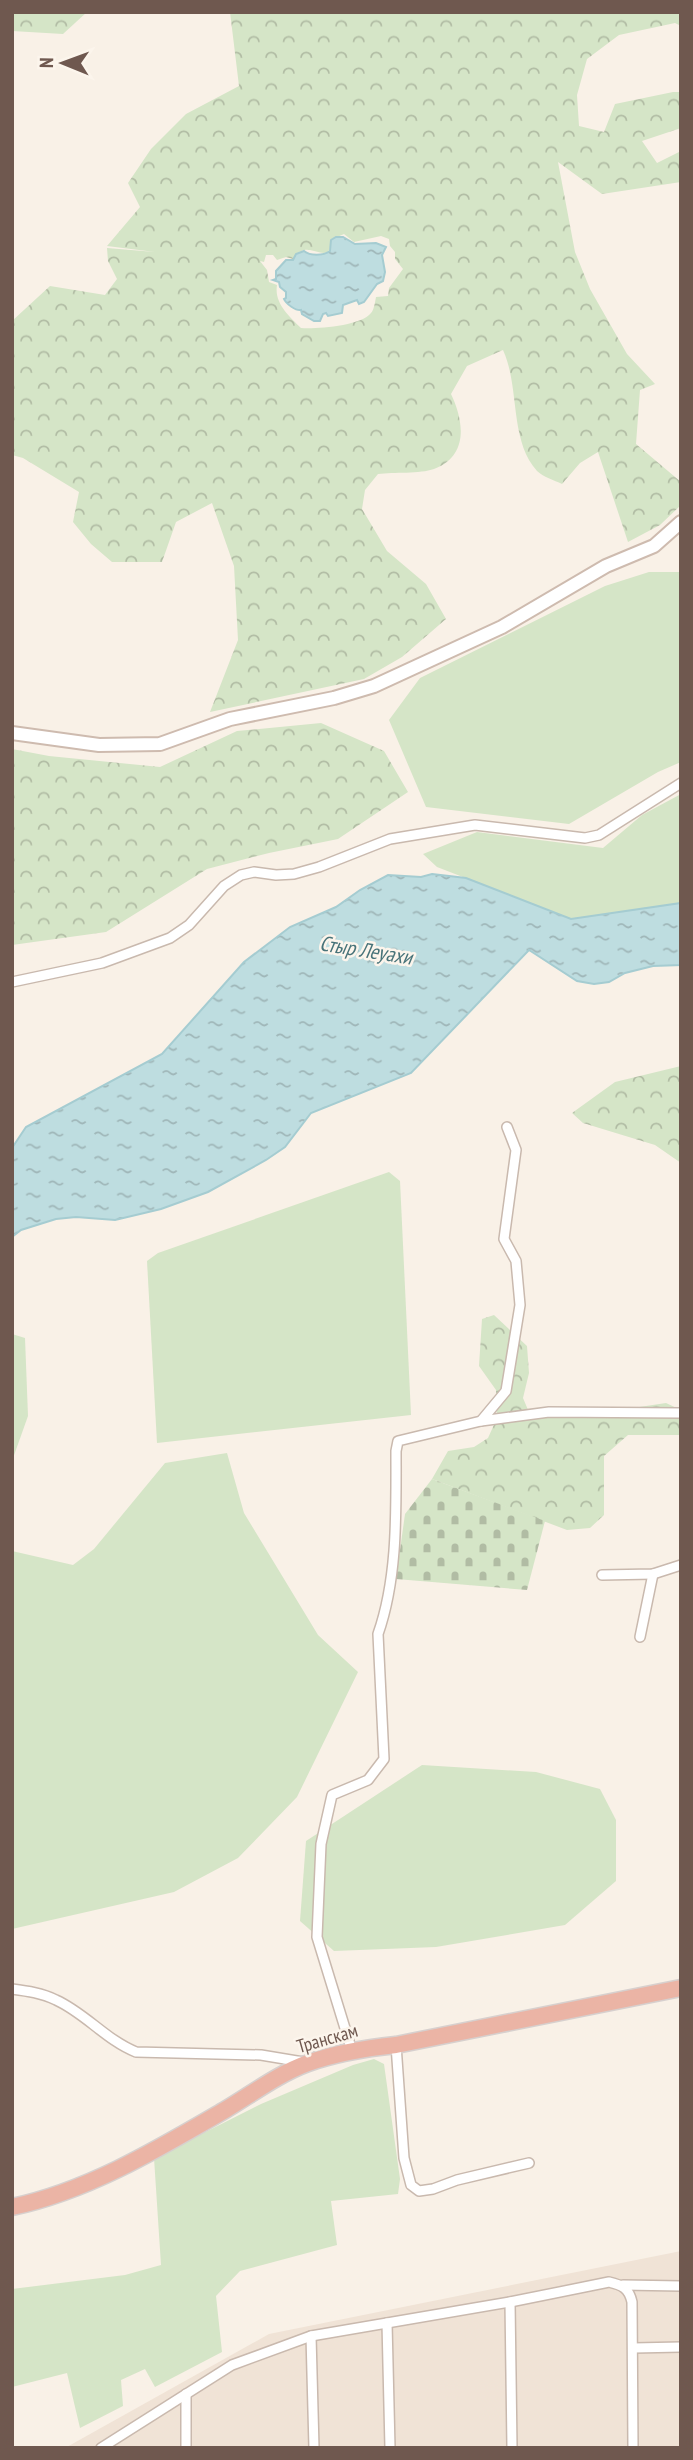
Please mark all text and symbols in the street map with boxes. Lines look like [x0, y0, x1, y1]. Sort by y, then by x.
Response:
north arrow [28, 28, 98, 98]
text: N [34, 57, 58, 68]
water label: Стыр Леуахи [318, 929, 416, 971]
street label: Транскам [294, 2018, 360, 2058]

